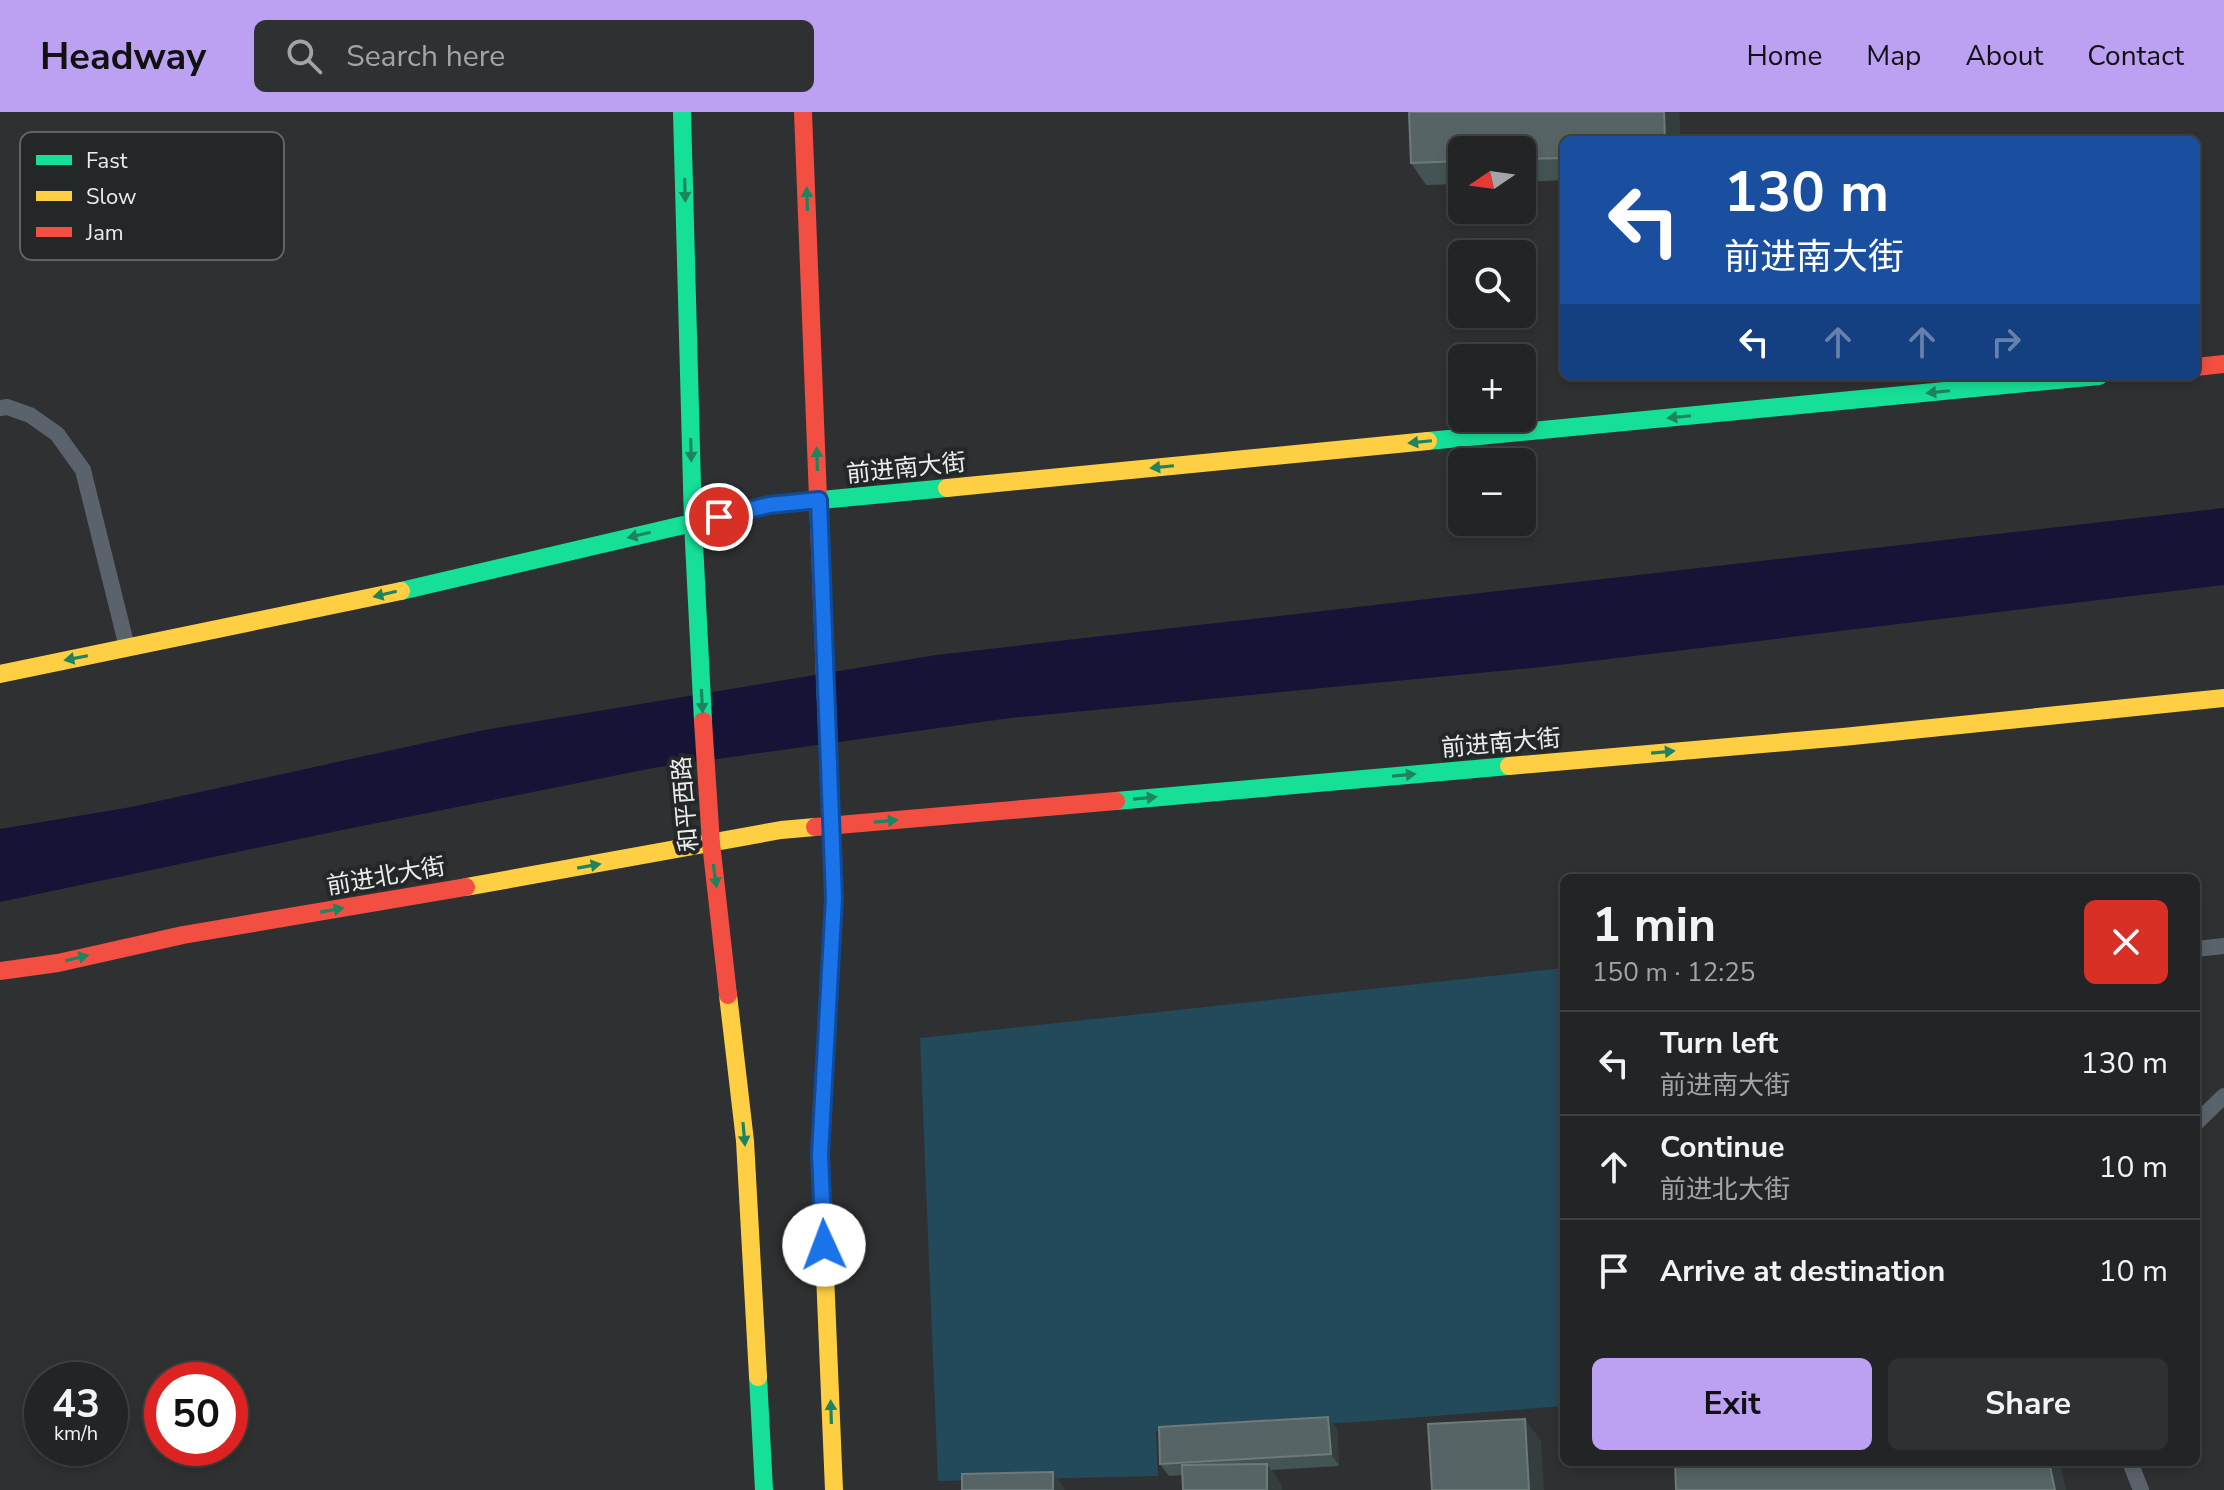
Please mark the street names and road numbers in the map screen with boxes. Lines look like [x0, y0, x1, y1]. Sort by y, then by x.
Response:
street label: 前进南大街 [845, 446, 967, 490]
street label: 前进南大街 [1440, 722, 1562, 764]
street label: 和平西路 [665, 755, 705, 853]
street label: 前进北大街 [324, 850, 448, 902]

